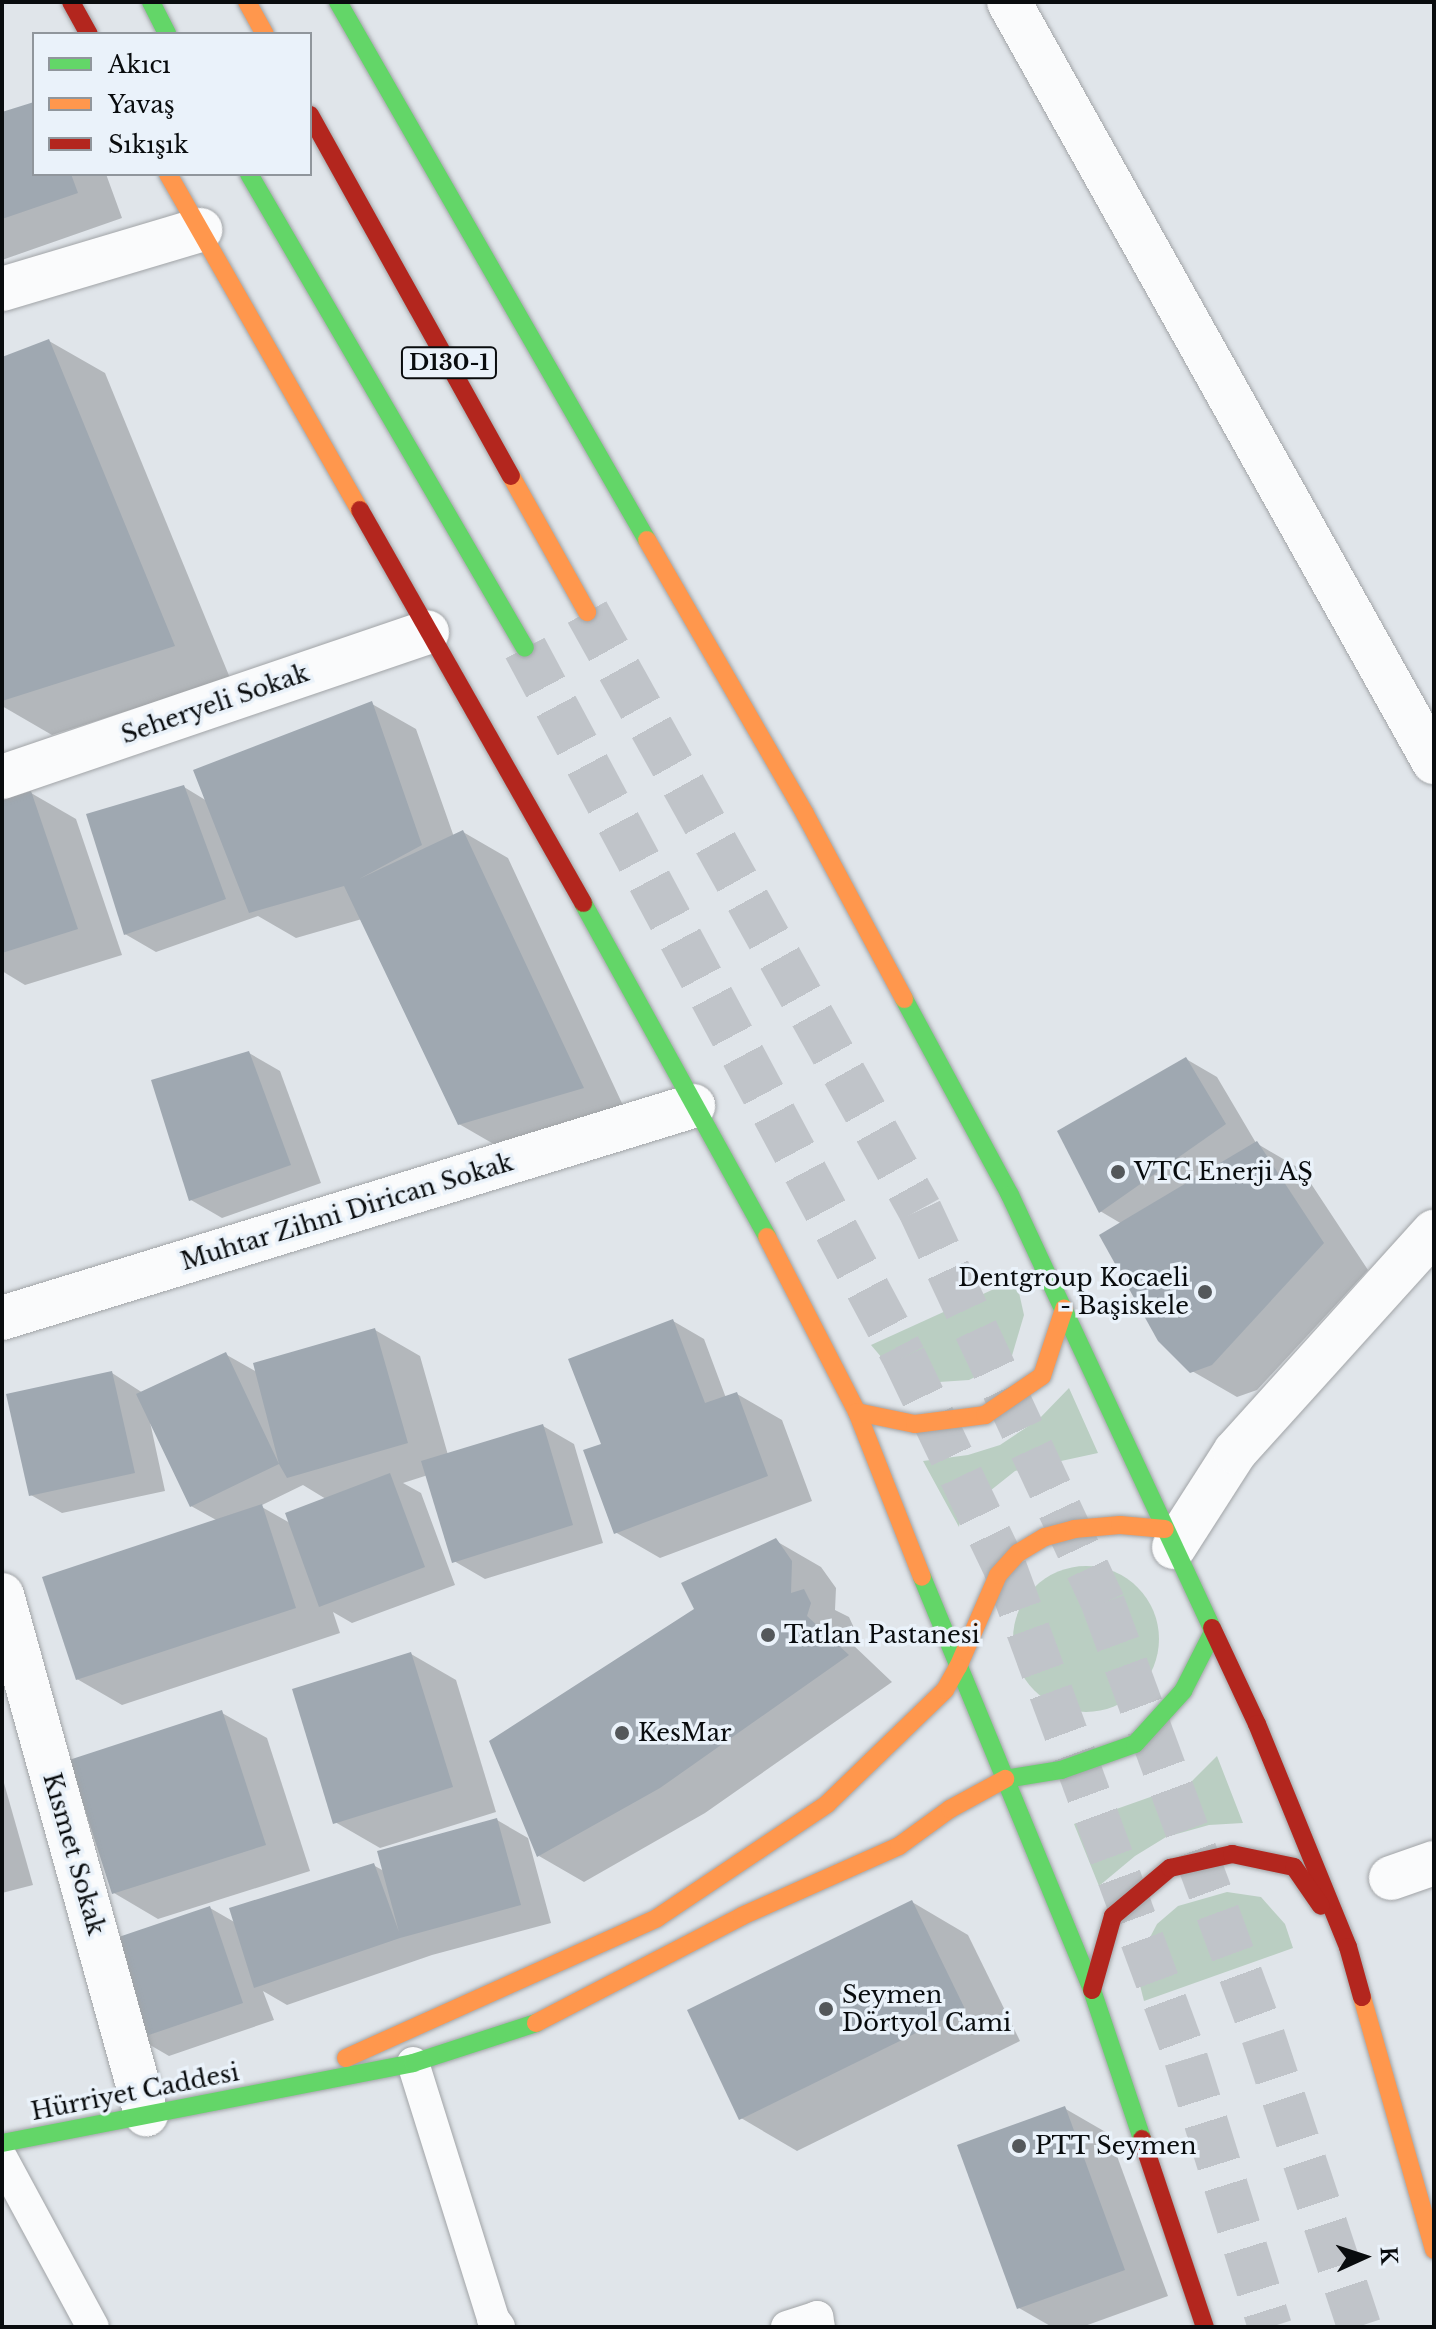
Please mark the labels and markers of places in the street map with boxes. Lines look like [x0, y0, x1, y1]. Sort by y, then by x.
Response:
place label: VTC Enerji AŞ [1134, 1158, 1314, 1186]
marker: VTC Enerji AŞ [1109, 1163, 1127, 1181]
place label: Dentgroup Kocaeli - Başiskele [958, 1264, 1189, 1320]
marker: Dentgroup Kocaeli - Başiskele [1196, 1283, 1214, 1301]
place label: Tatlan Pastanesi [784, 1621, 980, 1649]
marker: Tatlan Pastanesi [759, 1626, 777, 1644]
place label: KesMar [638, 1719, 732, 1747]
marker: KesMar [613, 1724, 631, 1742]
place label: Seymen Dörtyol Cami [842, 1981, 1011, 2037]
marker: Seymen Dörtyol Cami [817, 2000, 835, 2018]
place label: PTT Seymen [1035, 2132, 1197, 2160]
marker: PTT Seymen [1010, 2137, 1028, 2155]

